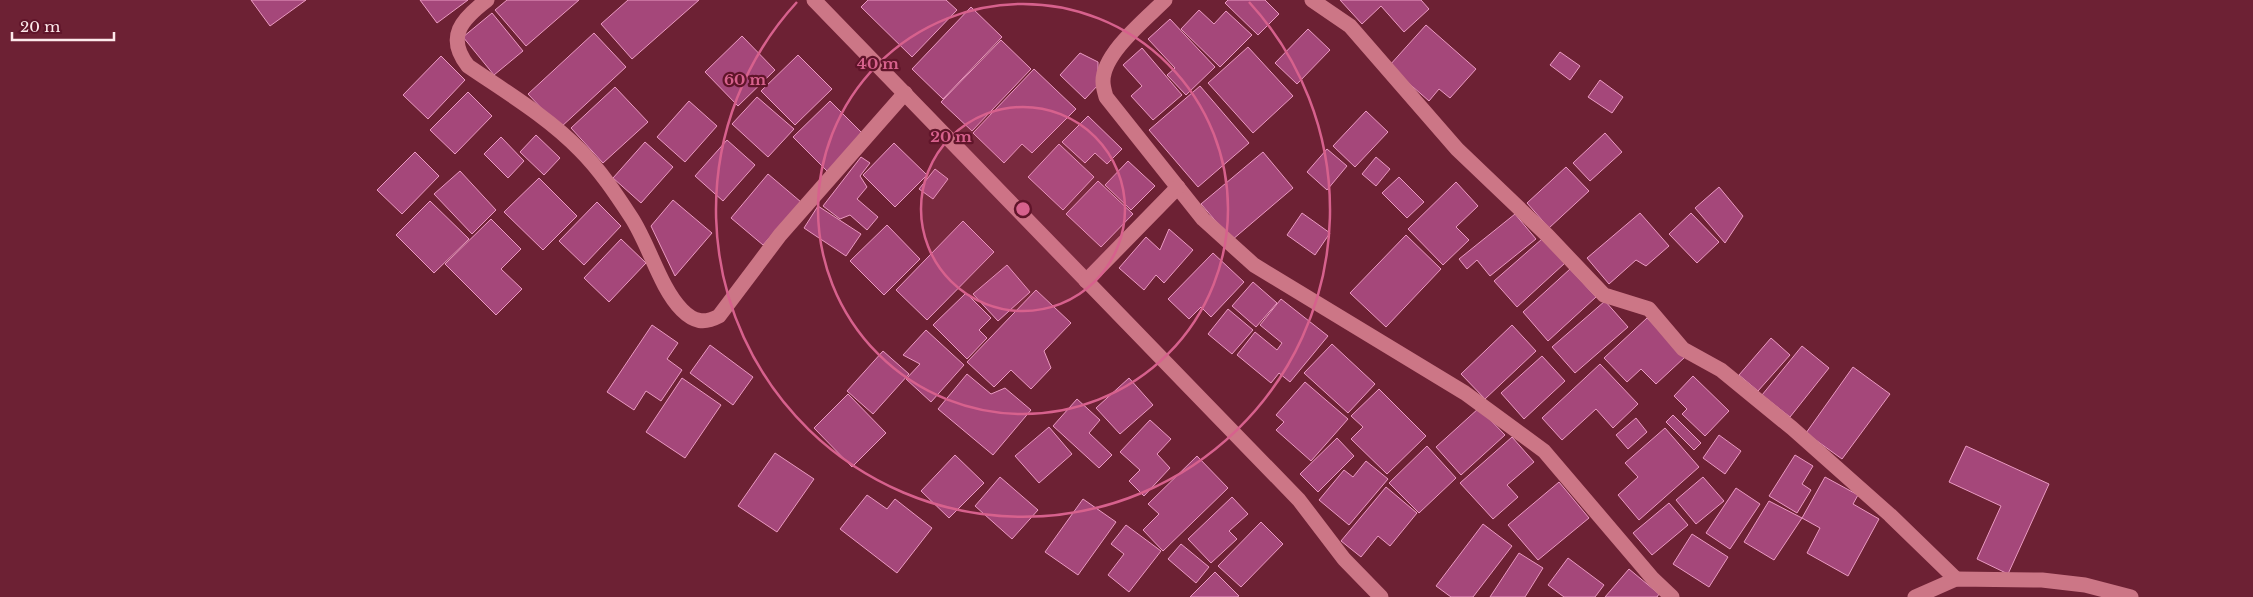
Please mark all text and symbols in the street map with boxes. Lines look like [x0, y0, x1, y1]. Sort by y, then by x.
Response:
scale bar [12, 10, 115, 42]
text: 20 m [20, 17, 60, 36]
text: 40 m [857, 54, 899, 73]
text: 60 m [724, 70, 766, 89]
text: 20 m [930, 127, 972, 146]
centre of rings [1014, 200, 1032, 218]

